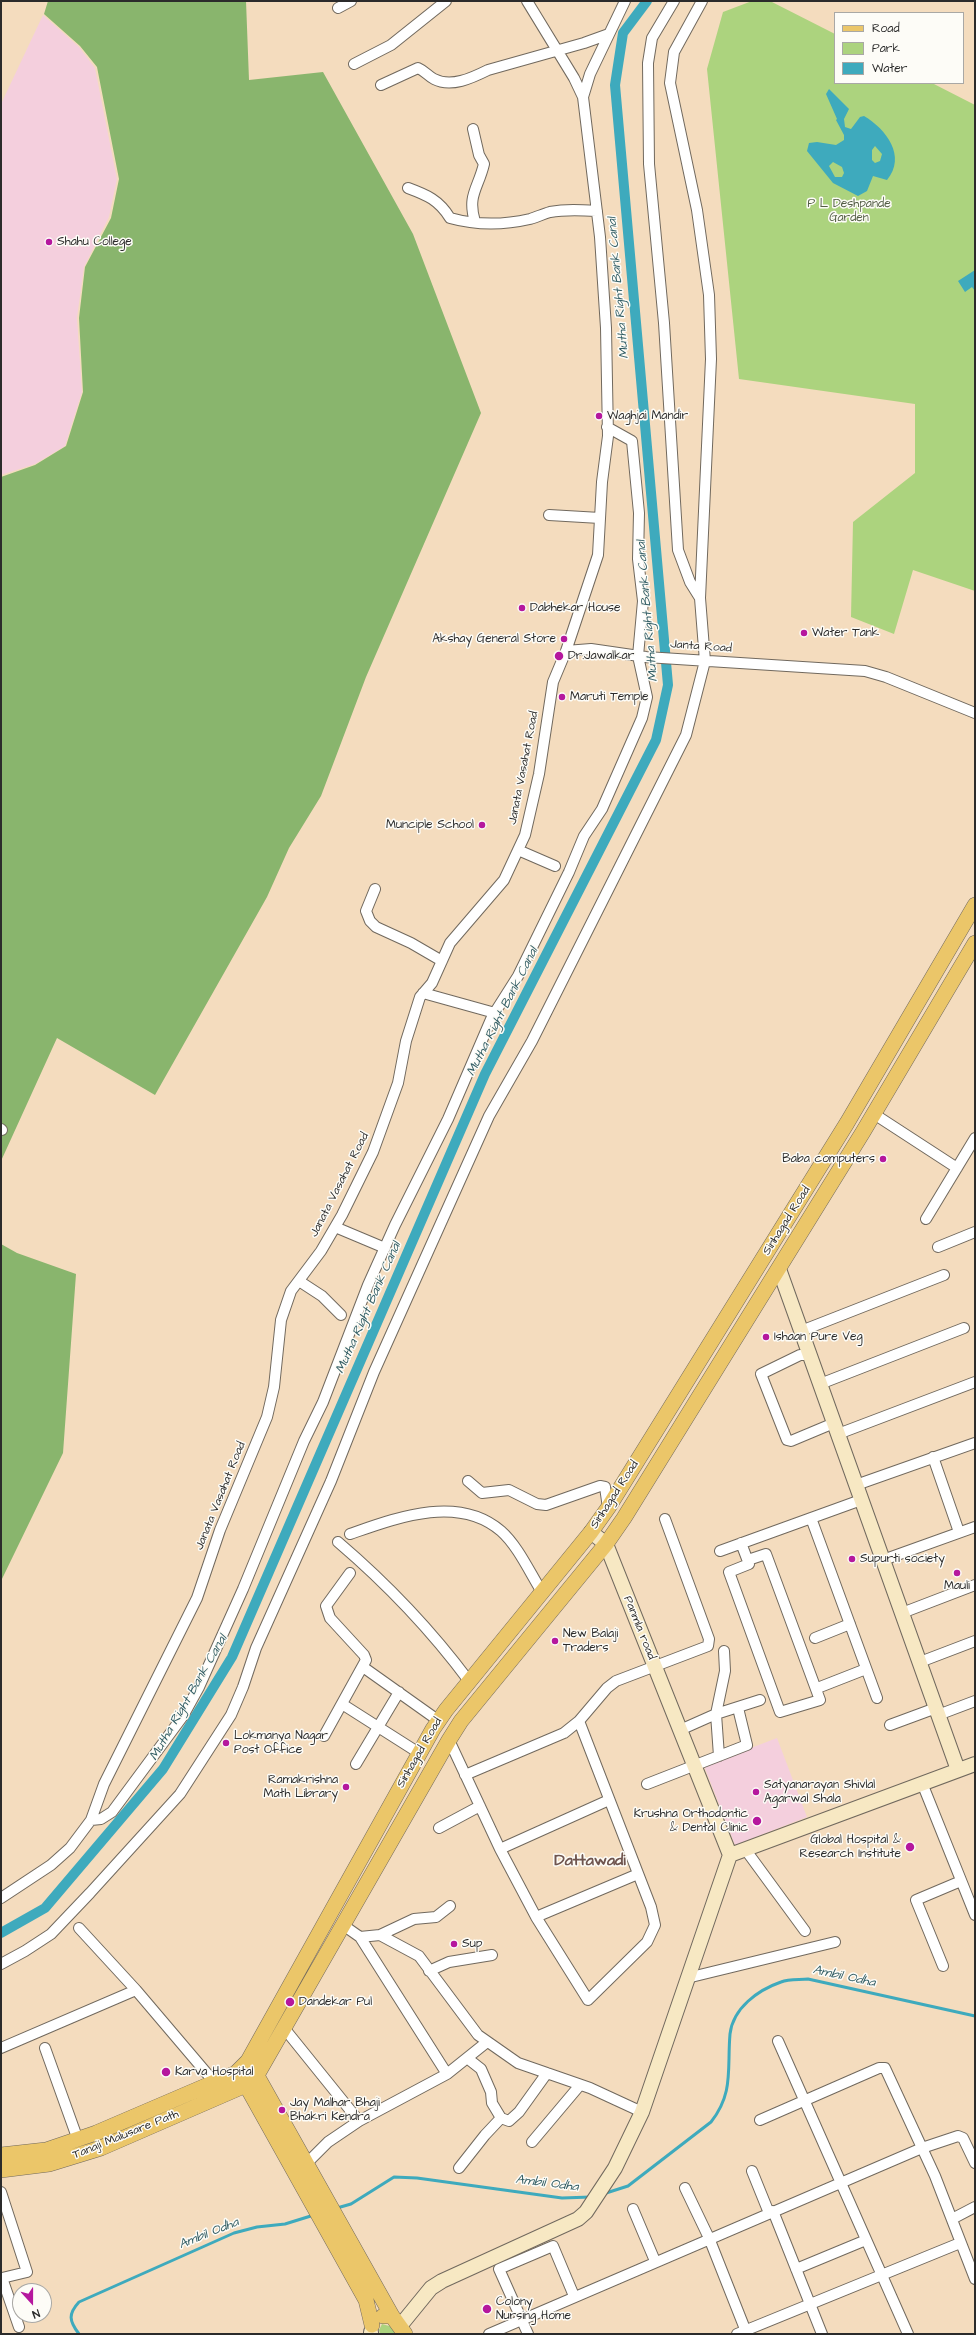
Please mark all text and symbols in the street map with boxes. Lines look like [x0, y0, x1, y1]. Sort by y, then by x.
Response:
legend [834, 12, 964, 84]
text: Road [872, 20, 900, 37]
text: Park [872, 40, 900, 57]
text: Water [872, 60, 907, 77]
park label: P L Deshpande Garden [807, 197, 891, 225]
water label: Mutha Right Bank Canal [605, 216, 633, 360]
place label: Shahu College [57, 235, 132, 249]
marker: Shahu College [44, 237, 54, 247]
place label: Waghjai Mandir [607, 409, 688, 423]
marker: Waghjai Mandir [594, 411, 604, 421]
water label: Mutha Right Bank Canal [634, 539, 662, 683]
place label: Dabhekar House [530, 601, 621, 615]
marker: Dabhekar House [517, 603, 527, 613]
place label: Water Tank [812, 626, 879, 640]
marker: Water Tank [799, 628, 809, 638]
place label: Akshay General Store [432, 632, 556, 646]
marker: Akshay General Store [559, 634, 569, 644]
street label: Janta Road [670, 638, 732, 656]
place label: Dr.Jawalkar [568, 649, 634, 663]
marker: Dr.Jawalkar [553, 650, 565, 662]
place label: Maruti Temple [570, 690, 649, 704]
marker: Maruti Temple [557, 692, 567, 702]
street label: Janata Vasahat Road [506, 710, 542, 826]
place label: Munciple School [386, 818, 474, 832]
marker: Munciple School [477, 820, 487, 830]
water label: Mutha Right Bank Canal [464, 945, 542, 1079]
street label: Janata Vasahat Road [307, 1130, 373, 1240]
place label: Baba computers [782, 1152, 875, 1166]
marker: Baba computers [878, 1154, 888, 1164]
street label: Sinhagad Road [760, 1184, 814, 1258]
water label: Mutha Right Bank Canal [333, 1240, 405, 1376]
place label: Ishaan Pure Veg [774, 1330, 863, 1344]
marker: Ishaan Pure Veg [761, 1332, 771, 1342]
street label: Janata Vasahat Road [193, 1440, 249, 1552]
street label: Sinhagad Road [588, 1458, 642, 1532]
place label: Supurti society [860, 1552, 945, 1566]
marker: Supurti society [847, 1554, 857, 1564]
marker: Mauli [952, 1568, 962, 1578]
place label: Mauli [944, 1579, 970, 1593]
street label: Panmla road [620, 1594, 658, 1662]
place label: New Balaji Traders [563, 1627, 618, 1655]
water label: Mutha Right Bank Canal [147, 1633, 231, 1763]
marker: New Balaji Traders [550, 1636, 560, 1646]
street label: Sinhagad Road [394, 1715, 446, 1791]
place label: Lokmanya Nagar Post Office [234, 1729, 328, 1757]
marker: Lokmanya Nagar Post Office [221, 1738, 231, 1748]
place label: Ramakrishna Math Library [264, 1773, 338, 1801]
place label: Satyanarayan Shivlal Agarwal Shala [764, 1778, 875, 1806]
marker: Ramakrishna Math Library [341, 1782, 351, 1792]
marker: Satyanarayan Shivlal Agarwal Shala [751, 1787, 761, 1797]
place label: Krushna Orthodontic & Dental Clinic [634, 1807, 748, 1835]
marker: Krushna Orthodontic & Dental Clinic [751, 1815, 763, 1827]
place label: Global Hospital & Research Institute [800, 1833, 901, 1861]
marker: Global Hospital & Research Institute [904, 1841, 916, 1853]
district label: Dattawadi [554, 1852, 626, 1872]
place label: Sup [462, 1937, 482, 1951]
marker: Sup [449, 1939, 459, 1949]
water label: Ambil Odha [811, 1963, 877, 1991]
place label: Dandekar Pul [299, 1995, 372, 2009]
marker: Dandekar Pul [284, 1996, 296, 2008]
place label: Karva Hospital [175, 2065, 254, 2079]
marker: Karva Hospital [160, 2066, 172, 2078]
place label: Jay Malhar Bhaji Bhakri Kendra [290, 2096, 380, 2124]
marker: Jay Malhar Bhaji Bhakri Kendra [277, 2105, 287, 2115]
street label: Tanaji Malusare Path [71, 2107, 181, 2163]
water label: Ambil Odha [515, 2172, 579, 2196]
water label: Ambil Odha [177, 2215, 241, 2253]
north arrow [12, 2283, 52, 2323]
place label: Colony Nursing Home [496, 2295, 571, 2323]
marker: Colony Nursing Home [481, 2303, 493, 2315]
text: N [30, 2305, 42, 2322]

